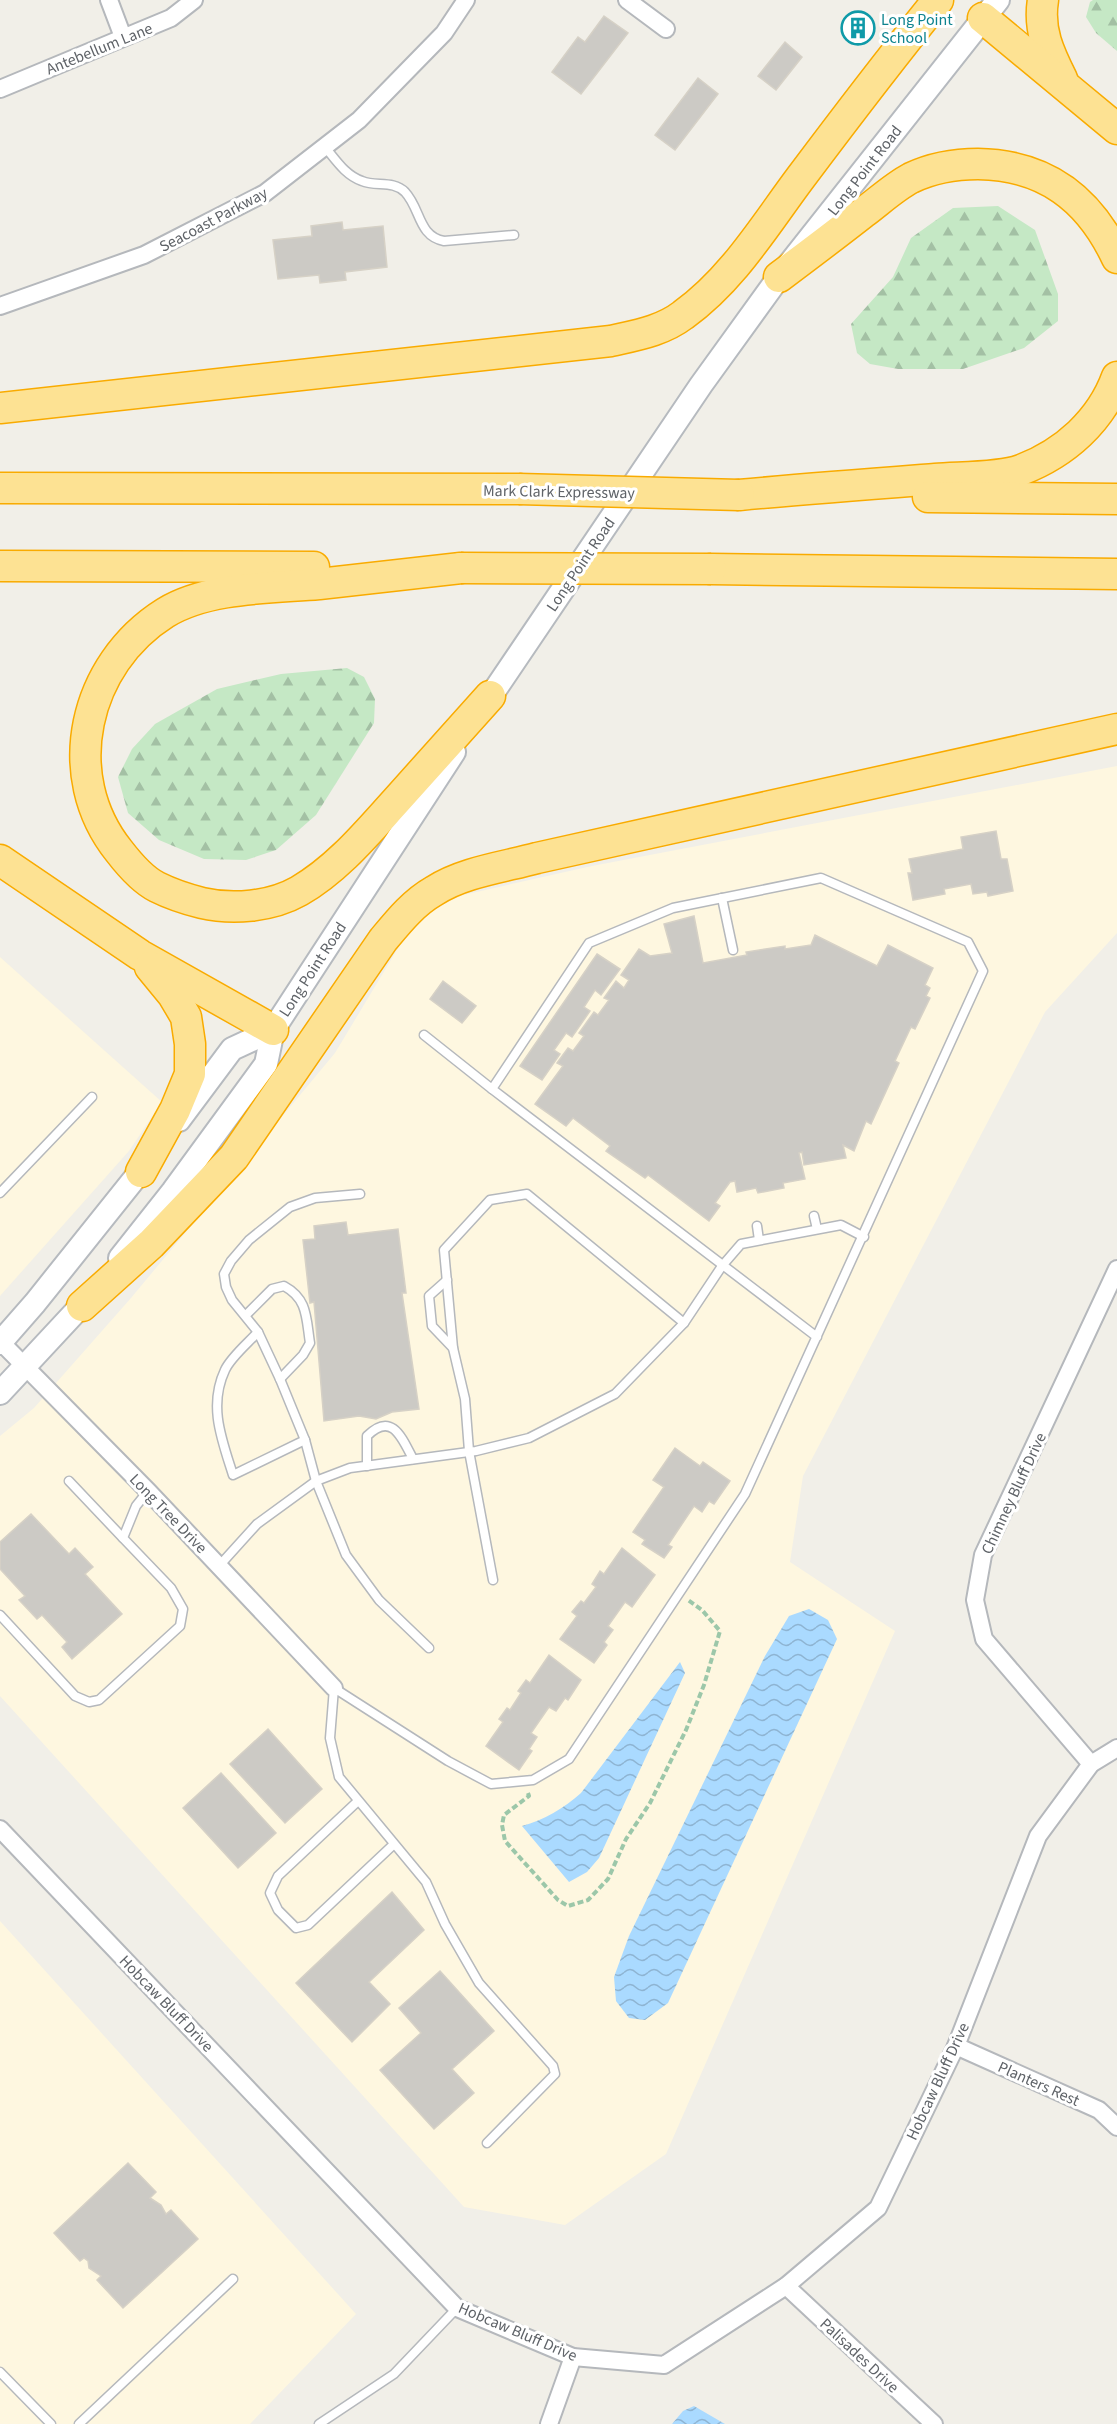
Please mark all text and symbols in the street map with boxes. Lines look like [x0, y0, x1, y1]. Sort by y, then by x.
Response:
place label: Long Point School [881, 9, 953, 49]
building icon: Long Point School [840, 10, 876, 46]
street label: Antebellum Lane [43, 18, 156, 80]
street label: Long Point Road [822, 121, 907, 220]
street label: Seacoast Parkway [156, 182, 272, 258]
street label: Mark Clark Expressway [483, 480, 636, 504]
street label: Long Point Road [541, 513, 620, 616]
street label: Long Point Road [274, 918, 352, 1021]
street label: Chimney Bluff Drive [976, 1429, 1052, 1558]
street label: Long Tree Drive [125, 1469, 212, 1559]
street label: Hobcaw Bluff Drive [114, 1950, 218, 2057]
street label: Hobcaw Bluff Drive [901, 2019, 975, 2144]
street label: Planters Rest [994, 2056, 1083, 2112]
street label: Hobcaw Bluff Drive [455, 2297, 580, 2367]
street label: Palisades Drive [815, 2313, 904, 2398]

